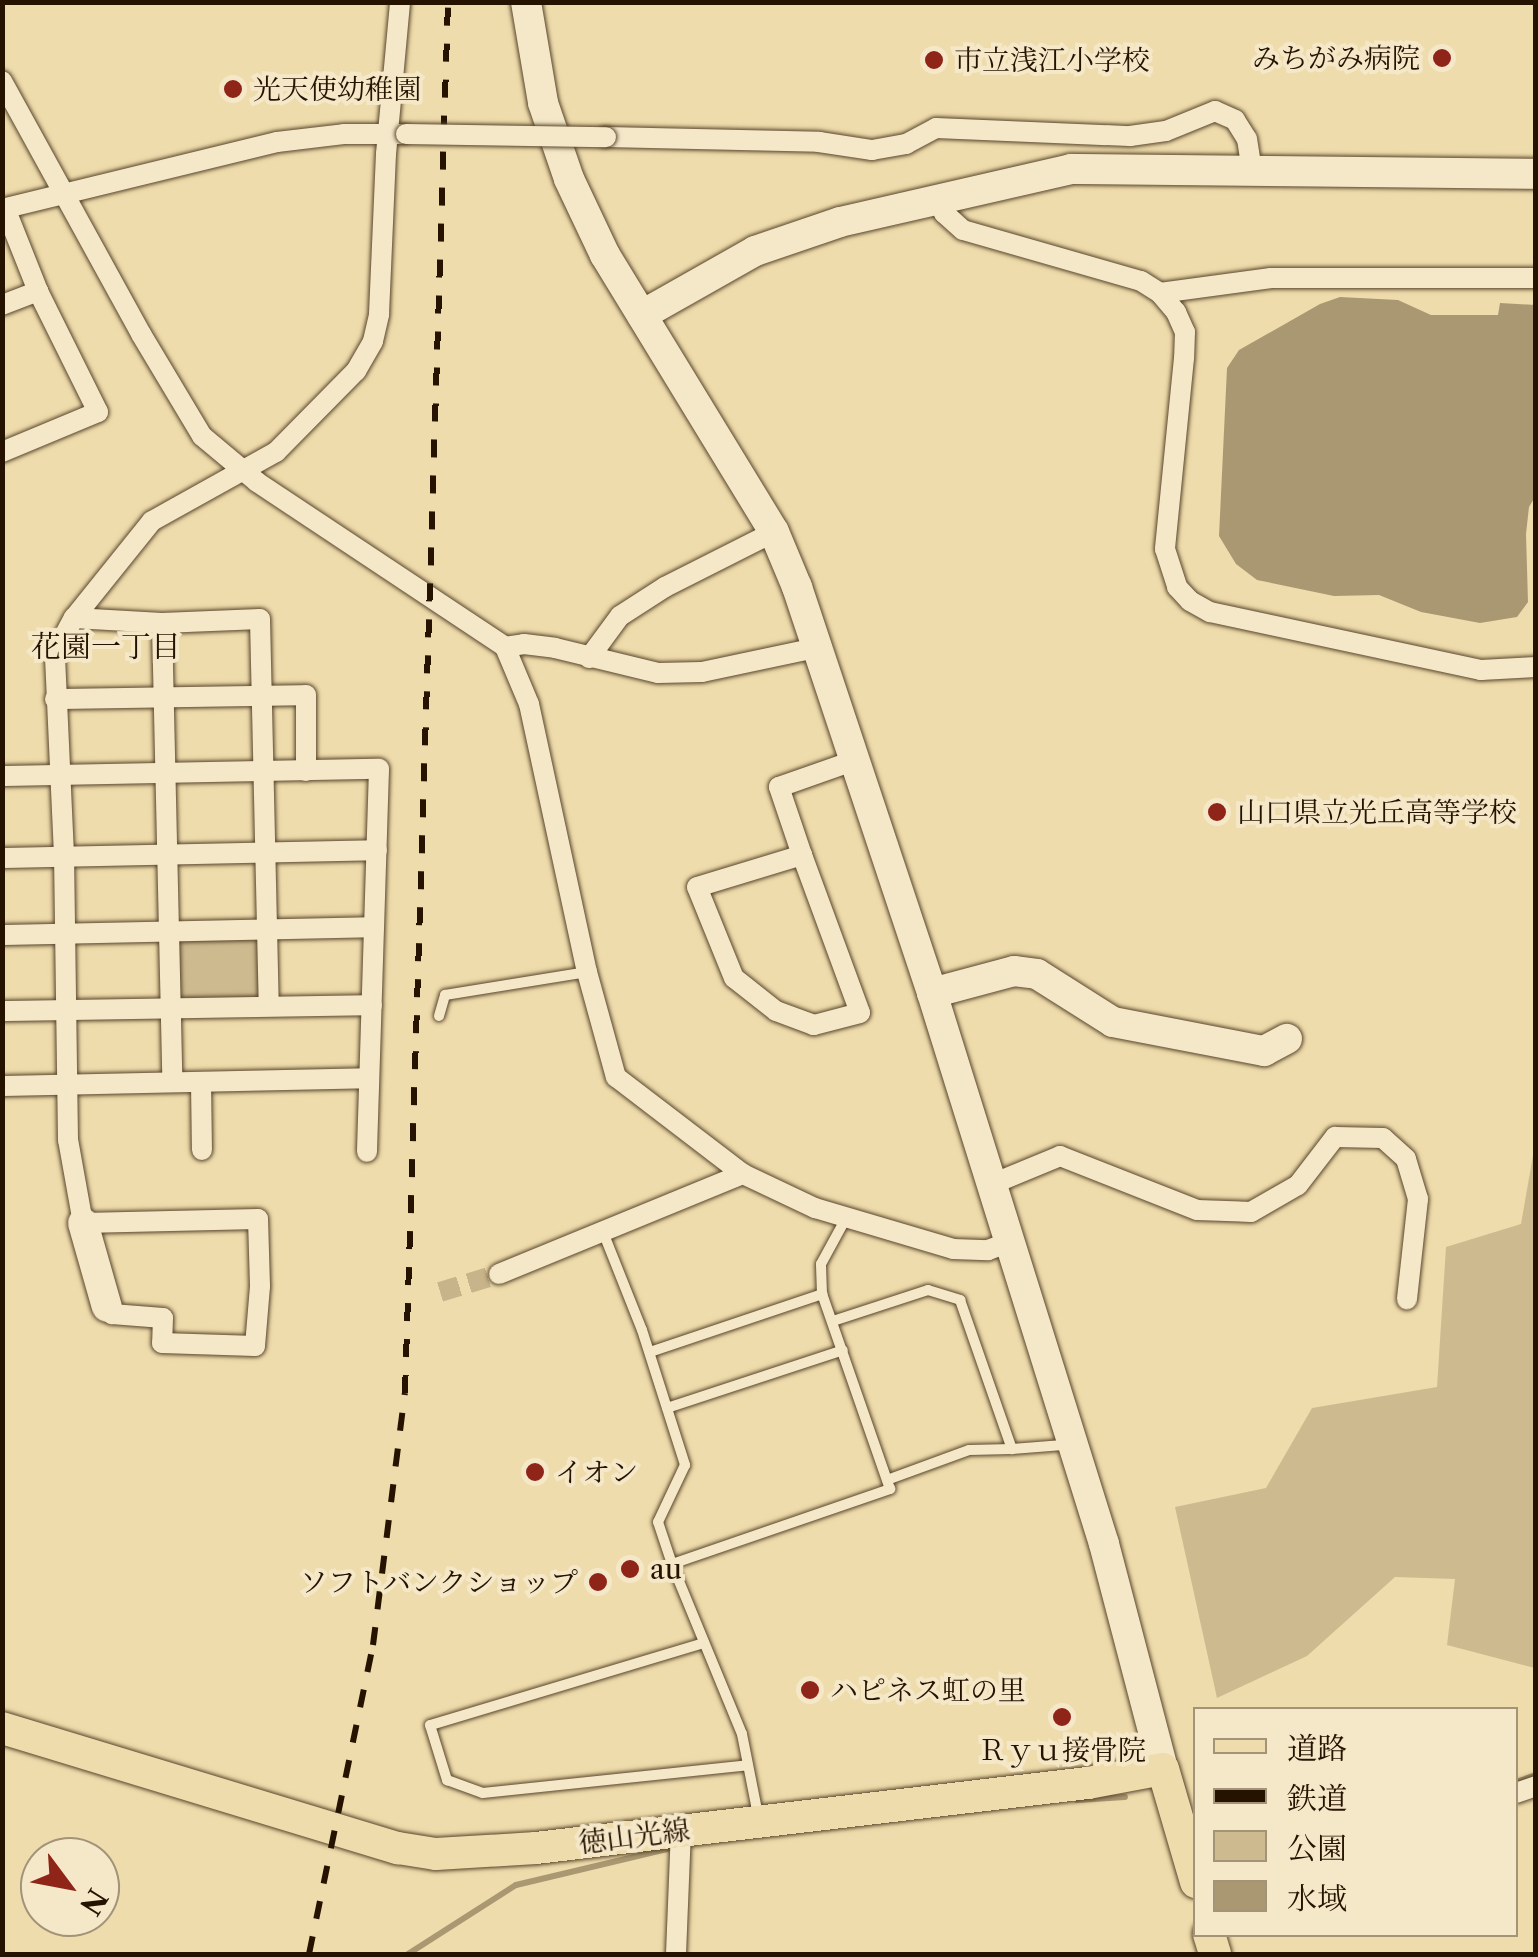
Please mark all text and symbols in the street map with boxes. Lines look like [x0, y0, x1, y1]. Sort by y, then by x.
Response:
place label: みちがみ病院 [1252, 41, 1420, 75]
place label: 市立浅江小学校 [954, 43, 1150, 77]
marker: みちがみ病院 [1429, 45, 1455, 71]
marker: 市立浅江小学校 [923, 49, 945, 71]
place label: 光天使幼稚園 [253, 72, 421, 106]
marker: 光天使幼稚園 [222, 78, 244, 100]
district label: 花園一丁目 [31, 629, 181, 665]
place label: 山口県立光丘高等学校 [1237, 795, 1517, 829]
marker: 山口県立光丘高等学校 [1206, 801, 1228, 823]
place label: イオン [555, 1455, 639, 1489]
marker: イオン [524, 1461, 546, 1483]
place label: au [650, 1552, 682, 1586]
marker: au [619, 1558, 641, 1580]
place label: ソフトバンクショップ [298, 1565, 578, 1599]
marker: ソフトバンクショップ [587, 1571, 609, 1593]
place label: ハピネス虹の里 [830, 1673, 1026, 1707]
marker: ハピネス虹の里 [799, 1679, 821, 1701]
marker: Ｒｙｕ接骨院 [1051, 1706, 1073, 1728]
legend [1193, 1707, 1518, 1937]
text: 道路 [1287, 1730, 1347, 1767]
place label: Ｒｙｕ接骨院 [978, 1733, 1146, 1767]
text: 鉄道 [1287, 1780, 1347, 1817]
street label: 徳山光線 [576, 1813, 692, 1859]
text: 公園 [1287, 1830, 1347, 1867]
north arrow [20, 1837, 120, 1937]
text: 水域 [1287, 1880, 1347, 1917]
text: N [73, 1883, 115, 1921]

